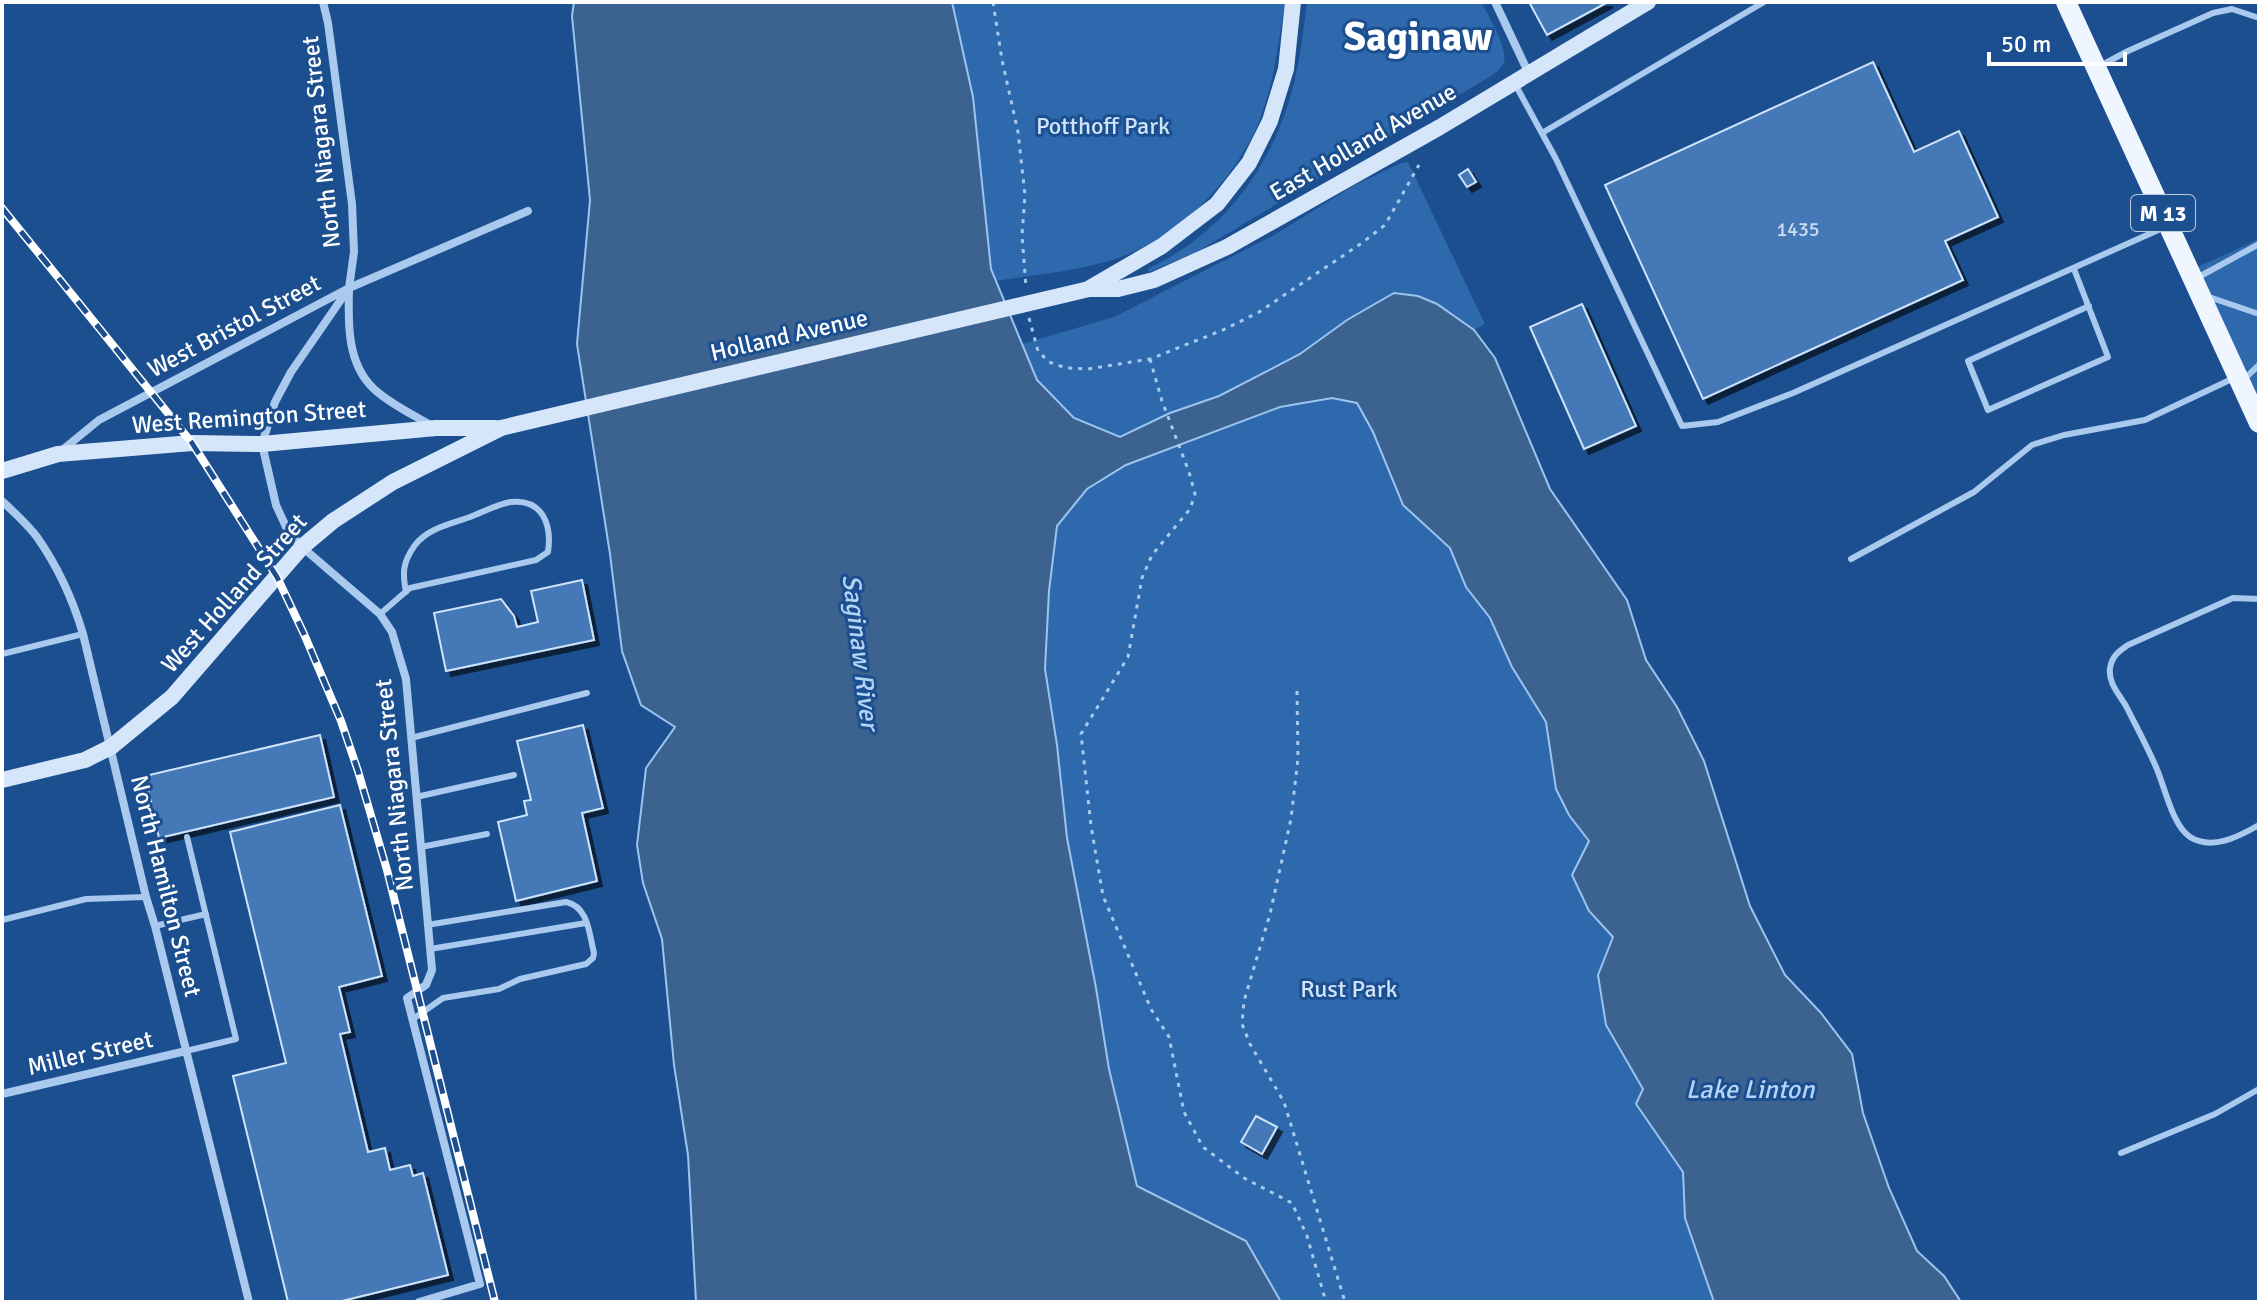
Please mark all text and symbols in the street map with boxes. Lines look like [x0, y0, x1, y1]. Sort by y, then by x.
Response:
district label: Saginaw [1344, 12, 1493, 62]
scale bar [1989, 16, 2125, 66]
text: 50 m [2001, 29, 2051, 59]
street label: North Niagara Street [295, 34, 347, 250]
street label: East Holland Avenue [1264, 76, 1462, 208]
park label: Potthoff Park [1036, 111, 1170, 141]
road number: M 13 [2131, 195, 2195, 231]
house number: 1435 [1776, 217, 1820, 242]
street label: West Bristol Street [142, 268, 326, 384]
street label: Holland Avenue [707, 302, 871, 368]
street label: West Remington Street [131, 394, 367, 440]
street label: West Holland Street [155, 507, 313, 679]
water label: Saginaw River [835, 573, 886, 735]
street label: North Niagara Street [368, 677, 420, 893]
street label: North Hamilton Street [124, 772, 208, 1000]
park label: Rust Park [1300, 974, 1398, 1004]
street label: Miller Street [24, 1024, 156, 1082]
water label: Lake Linton [1686, 1074, 1815, 1106]

